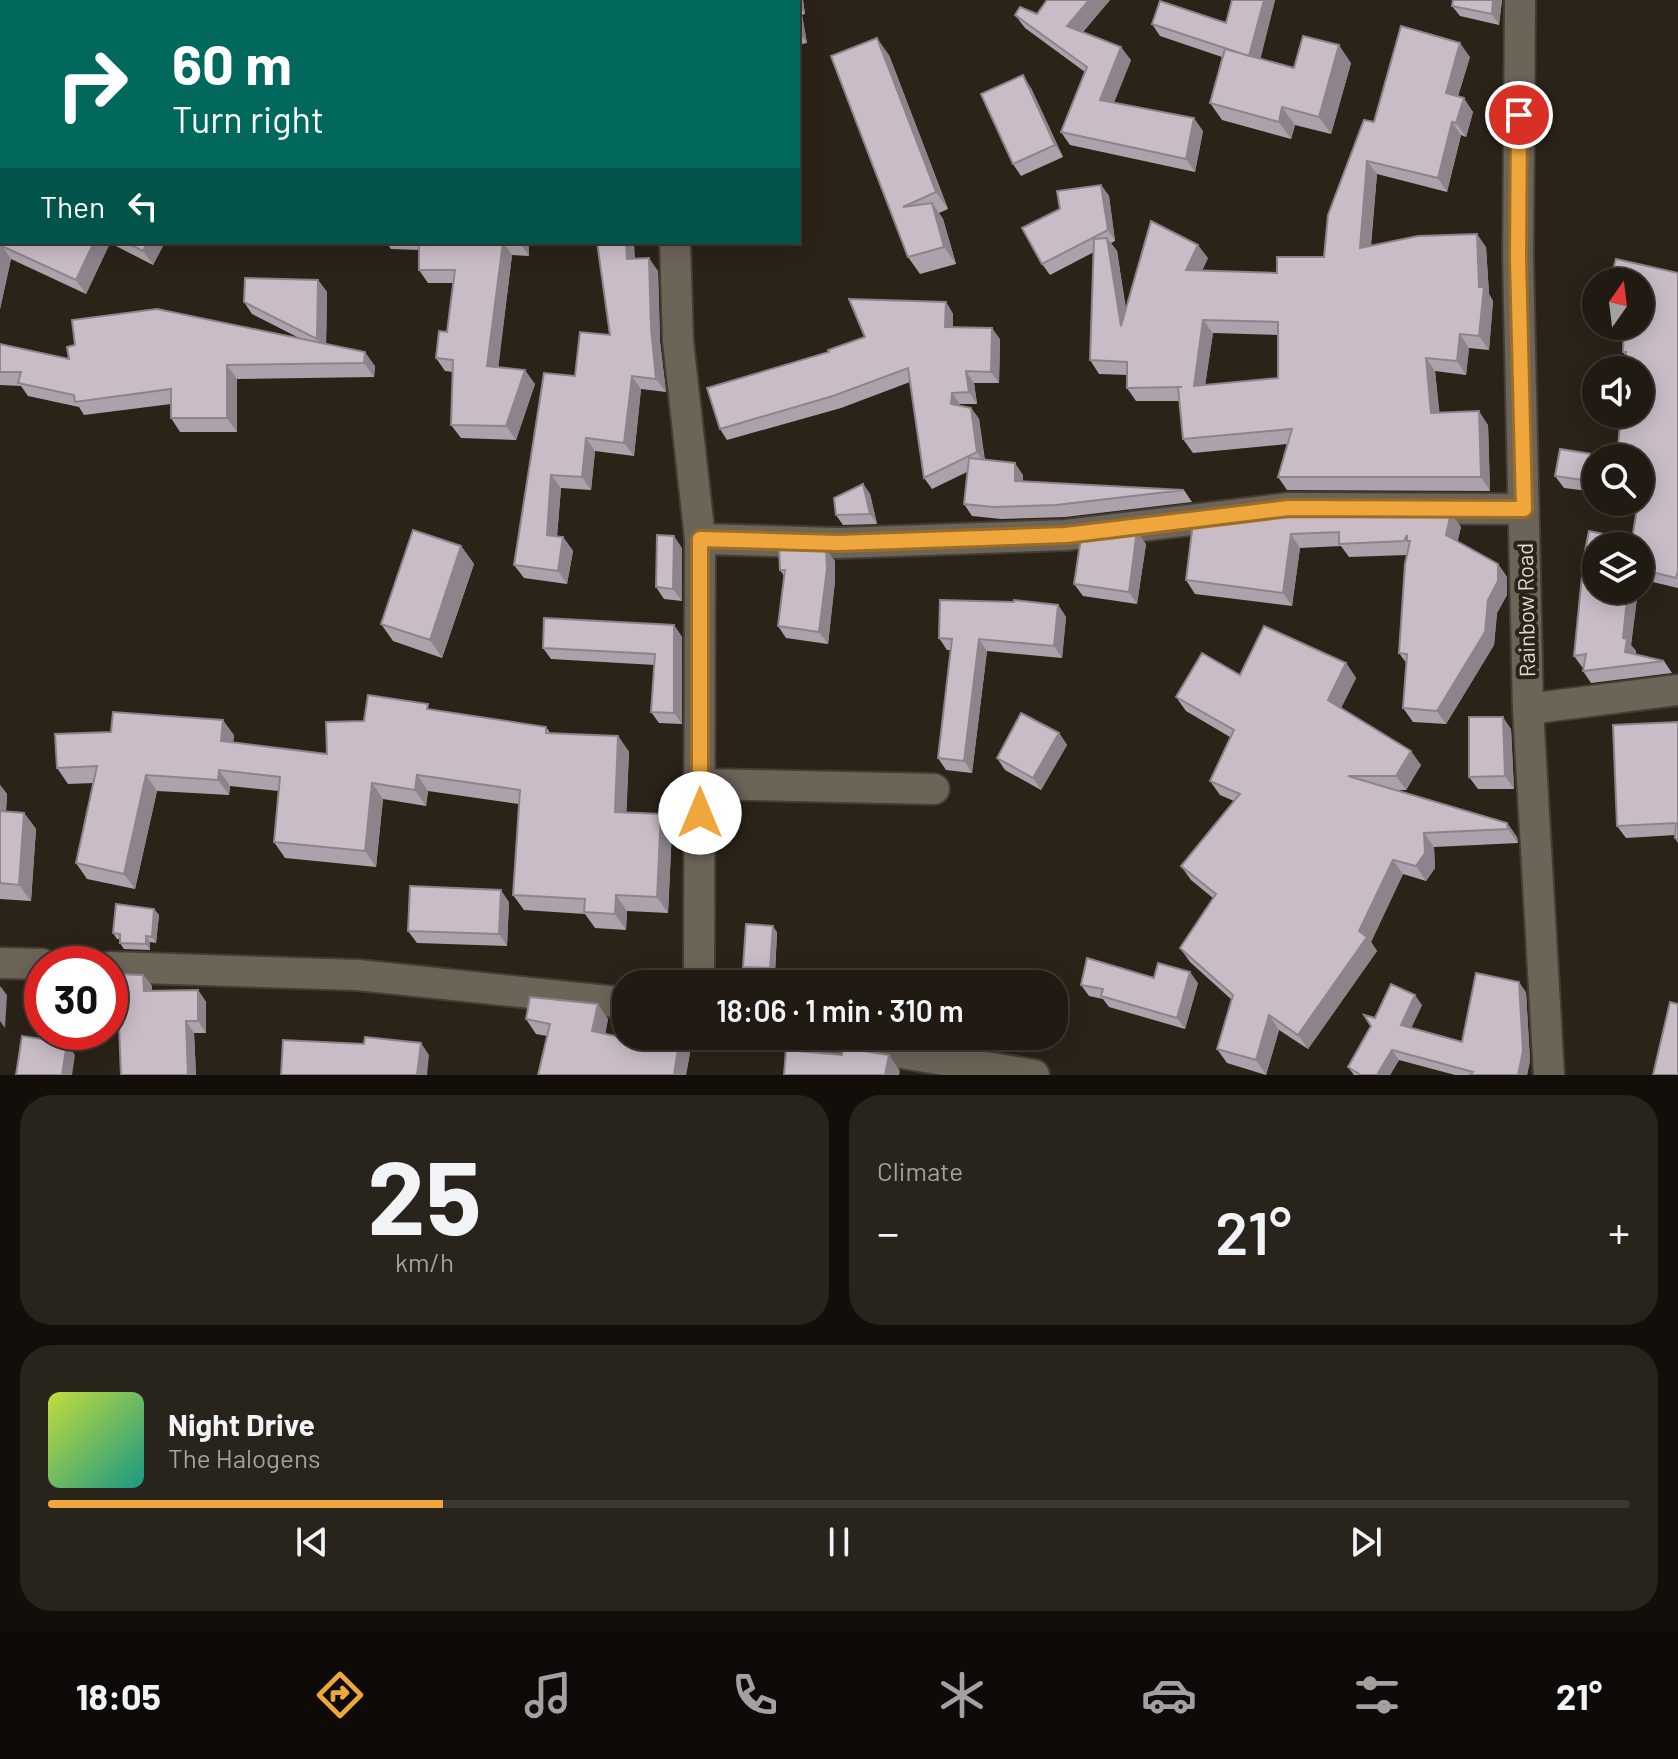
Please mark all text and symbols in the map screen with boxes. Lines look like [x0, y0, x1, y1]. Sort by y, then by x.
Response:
text: 60 m [172, 29, 292, 96]
icon: right [40, 32, 144, 136]
pin [1485, 81, 1553, 149]
icon: arrive [1497, 93, 1541, 137]
text: Turn right [172, 97, 324, 140]
icon: left [121, 184, 165, 228]
text: Then [40, 188, 105, 224]
north arrow [1582, 268, 1654, 340]
map controls [1582, 268, 1654, 604]
button: sound [1582, 356, 1654, 428]
button: search [1582, 444, 1654, 516]
button: layers [1582, 532, 1654, 604]
street label: Rainbow Road [1511, 543, 1539, 677]
position arrow [658, 771, 742, 855]
speed limit sign: 30 [24, 946, 128, 1050]
text: 18:06 · 1 min · 310 m [716, 992, 964, 1028]
text: 25 [367, 1131, 482, 1256]
text: Climate [877, 1155, 963, 1186]
text: 21° [1215, 1195, 1292, 1267]
text: − [877, 1205, 899, 1258]
text: + [1608, 1205, 1630, 1258]
text: km/h [395, 1246, 454, 1277]
text: Night Drive [168, 1406, 315, 1442]
text: The Halogens [168, 1442, 320, 1473]
icon: previous [290, 1520, 334, 1564]
icon: pause [817, 1520, 861, 1564]
icon: next [1344, 1520, 1388, 1564]
icon: directions [312, 1667, 368, 1723]
icon: music [520, 1667, 576, 1723]
icon: phone [727, 1667, 783, 1723]
icon: climate [934, 1667, 990, 1723]
icon: car [1141, 1667, 1197, 1723]
icon: filters [1349, 1667, 1405, 1723]
text: 18:05 [76, 1674, 161, 1717]
text: 21° [1556, 1674, 1602, 1717]

